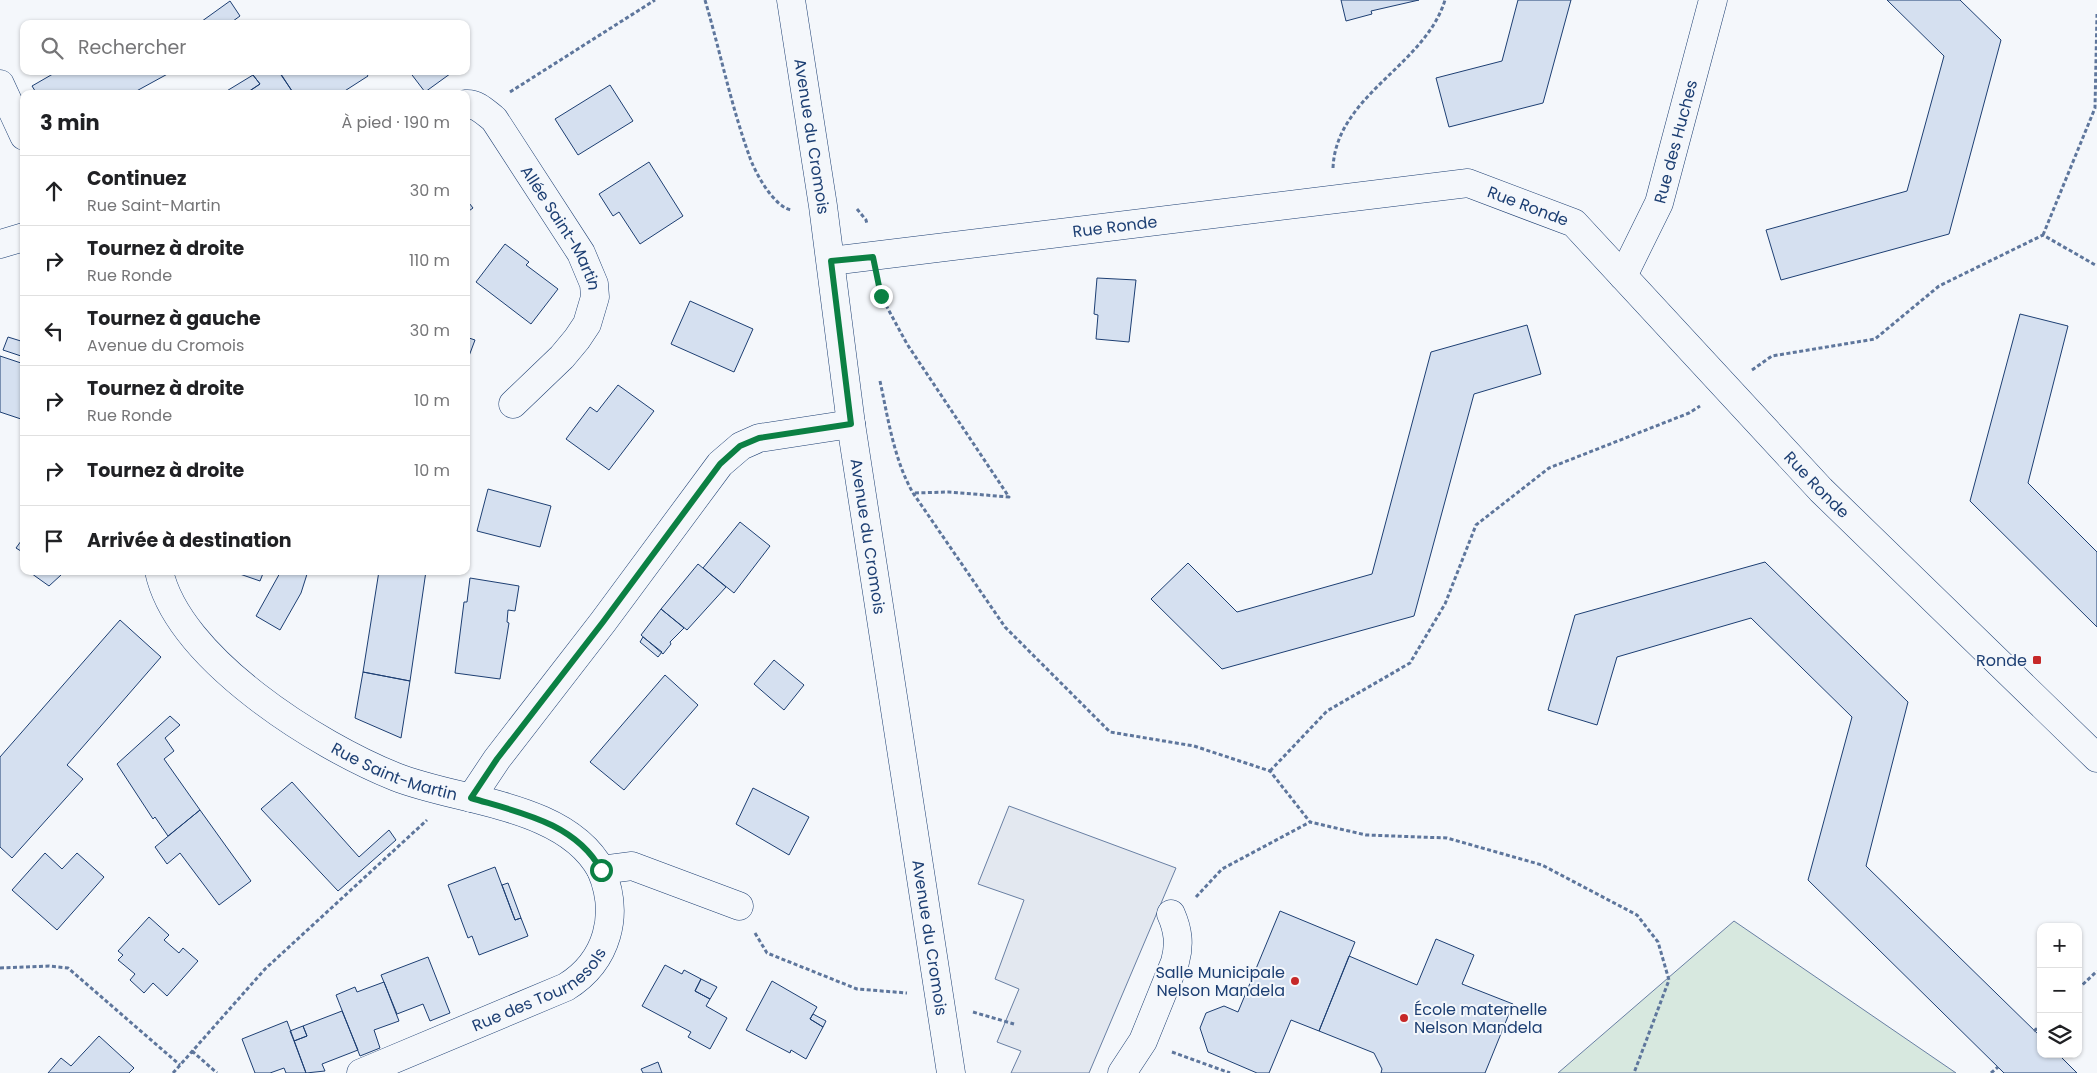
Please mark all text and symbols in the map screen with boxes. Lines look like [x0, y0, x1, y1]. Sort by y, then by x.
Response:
search box [20, 20, 470, 75]
icon: search [38, 34, 66, 62]
text: Rechercher [78, 34, 186, 61]
street label: Avenue du Cromois [788, 57, 835, 216]
street label: Rue des Huches [1648, 77, 1703, 206]
text: 3 min [40, 108, 100, 137]
text: À pied · 190 m [342, 111, 450, 134]
street label: Allée Saint-Martin [515, 161, 605, 291]
text: Continuez [87, 165, 186, 192]
icon: ahead [40, 177, 68, 205]
text: 30 m [410, 179, 450, 202]
street label: Rue Ronde [1484, 180, 1572, 232]
text: Rue Saint-Martin [87, 194, 221, 217]
street label: Rue Ronde [1071, 210, 1159, 243]
text: Tournez à droite [87, 235, 244, 262]
icon: right [40, 247, 68, 275]
text: 110 m [409, 249, 450, 272]
text: Rue Ronde [87, 264, 172, 287]
route end [870, 285, 893, 308]
text: Tournez à gauche [87, 305, 261, 332]
icon: left [40, 317, 68, 345]
text: 30 m [410, 319, 450, 342]
text: Avenue du Cromois [87, 334, 244, 357]
text: Tournez à droite [87, 375, 244, 402]
icon: right [40, 387, 68, 415]
text: 10 m [414, 389, 450, 412]
text: Rue Ronde [87, 404, 172, 427]
street label: Rue Ronde [1779, 446, 1854, 524]
icon: right [40, 457, 68, 485]
text: Tournez à droite [87, 457, 244, 484]
street label: Avenue du Cromois [844, 457, 891, 616]
text: 10 m [414, 459, 450, 482]
icon: arrive [40, 527, 68, 555]
text: Arrivée à destination [87, 527, 292, 554]
place label: Ronde [1976, 649, 2027, 672]
marker: Ronde [2031, 654, 2043, 666]
street label: Rue Saint-Martin [327, 737, 460, 806]
street label: Avenue du Cromois [906, 858, 953, 1017]
route start [590, 859, 613, 882]
map controls [2037, 923, 2082, 1058]
button: + [2037, 923, 2082, 968]
street label: Rue des Tournesols [468, 944, 612, 1037]
place label: Salle Municipale Nelson Mandela [1155, 961, 1285, 1002]
button: − [2037, 968, 2082, 1013]
marker: Salle Municipale Nelson Mandela [1289, 975, 1301, 987]
place label: École maternelle Nelson Mandela [1414, 998, 1547, 1039]
marker: École maternelle Nelson Mandela [1398, 1012, 1410, 1024]
button: layers [2037, 1013, 2082, 1058]

